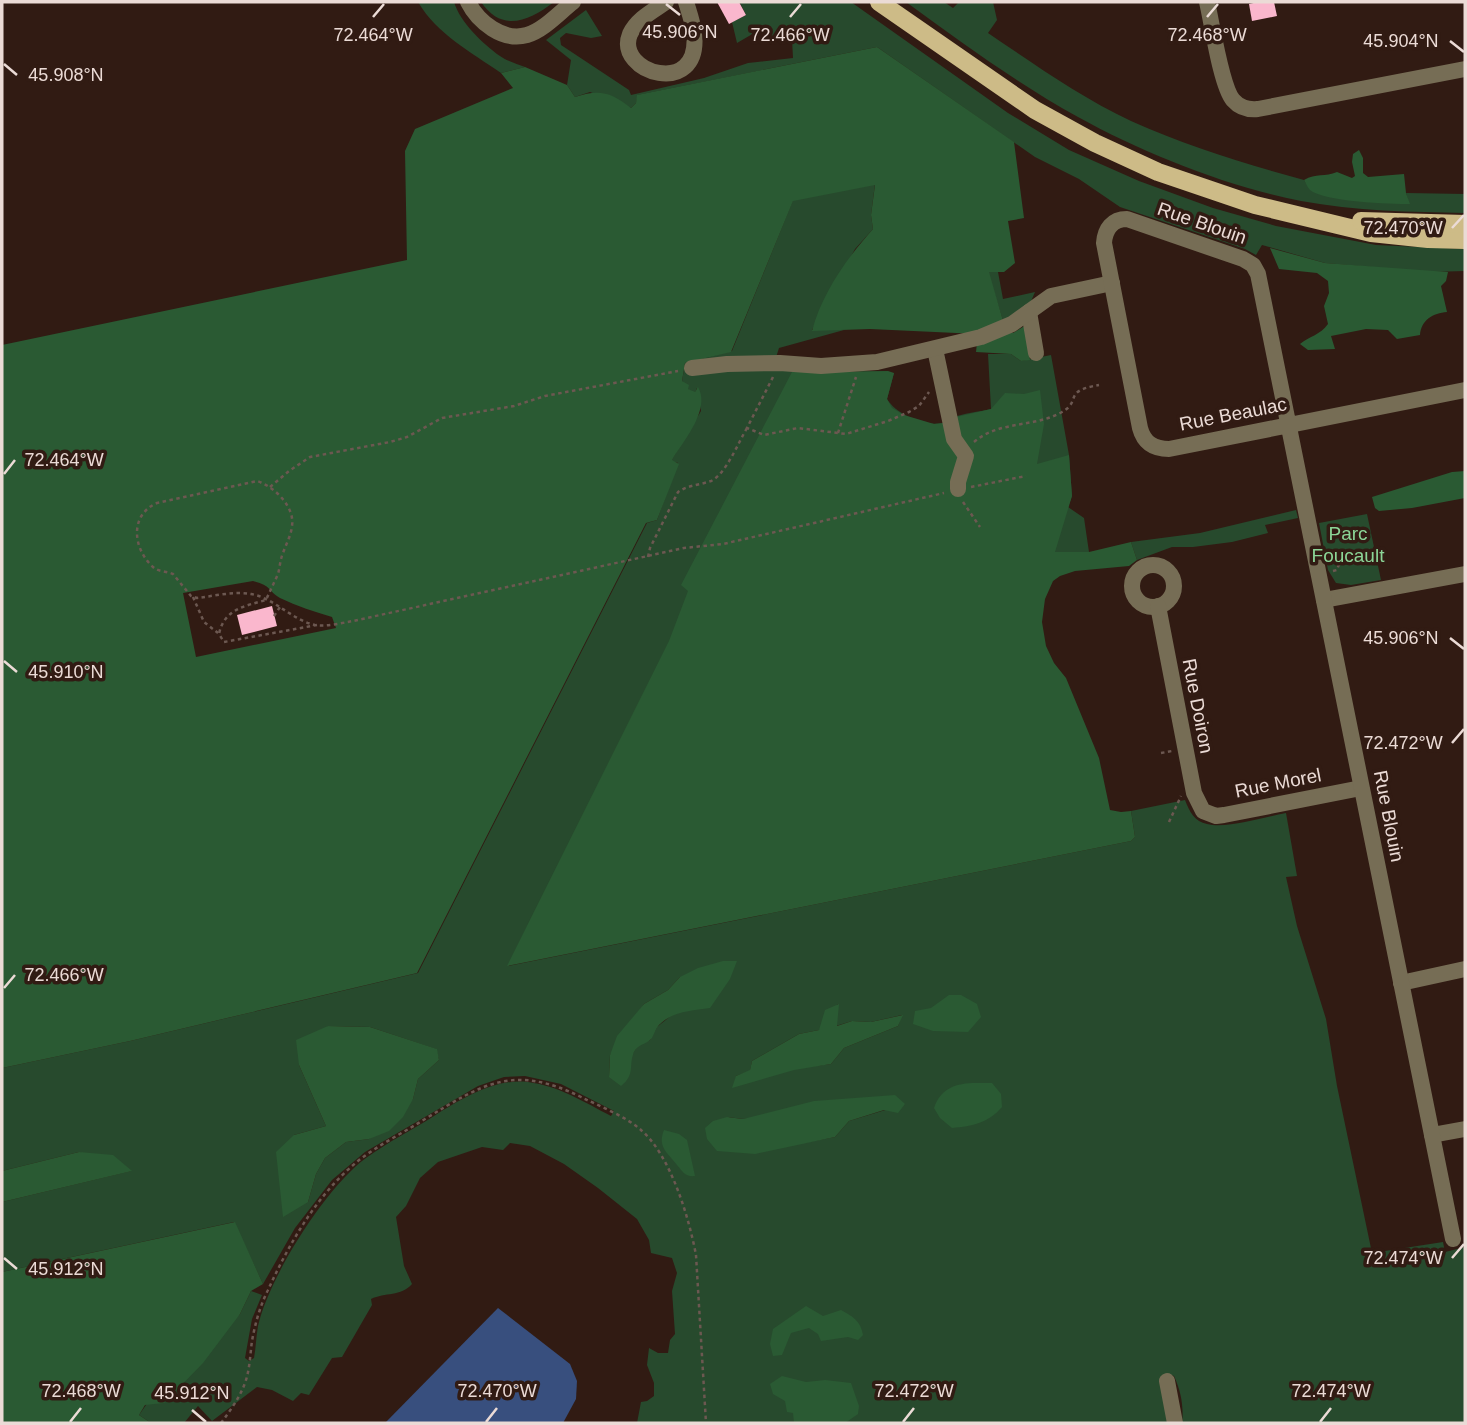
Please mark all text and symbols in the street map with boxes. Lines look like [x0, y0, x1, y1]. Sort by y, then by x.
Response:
text: 45.906°N [642, 22, 718, 42]
text: 72.464°W [333, 25, 413, 45]
text: 72.466°W [750, 25, 830, 45]
text: 72.468°W [1167, 25, 1247, 45]
text: 45.904°N [1363, 31, 1439, 51]
text: 45.908°N [28, 65, 104, 85]
street label: Rue Blouin [1155, 198, 1249, 248]
text: 72.470°W [1363, 218, 1443, 238]
street label: Rue Beaulac [1178, 393, 1288, 435]
text: 72.464°W [24, 450, 104, 470]
park label: Parc Foucault [1312, 523, 1385, 566]
text: 45.906°N [1363, 628, 1439, 648]
street label: Rue Doiron [1179, 657, 1217, 755]
text: 45.910°N [28, 662, 104, 682]
text: 72.472°W [1363, 733, 1443, 753]
street label: Rue Morel [1233, 764, 1323, 802]
street label: Rue Blouin [1370, 768, 1408, 864]
text: 72.466°W [24, 965, 104, 985]
text: 72.474°W [1363, 1248, 1443, 1268]
text: 45.912°N [28, 1259, 104, 1279]
text: 72.468°W [41, 1381, 121, 1401]
text: 72.470°W [457, 1381, 537, 1401]
text: 72.472°W [874, 1381, 954, 1401]
text: 72.474°W [1291, 1381, 1371, 1401]
text: 45.912°N [154, 1383, 230, 1403]

